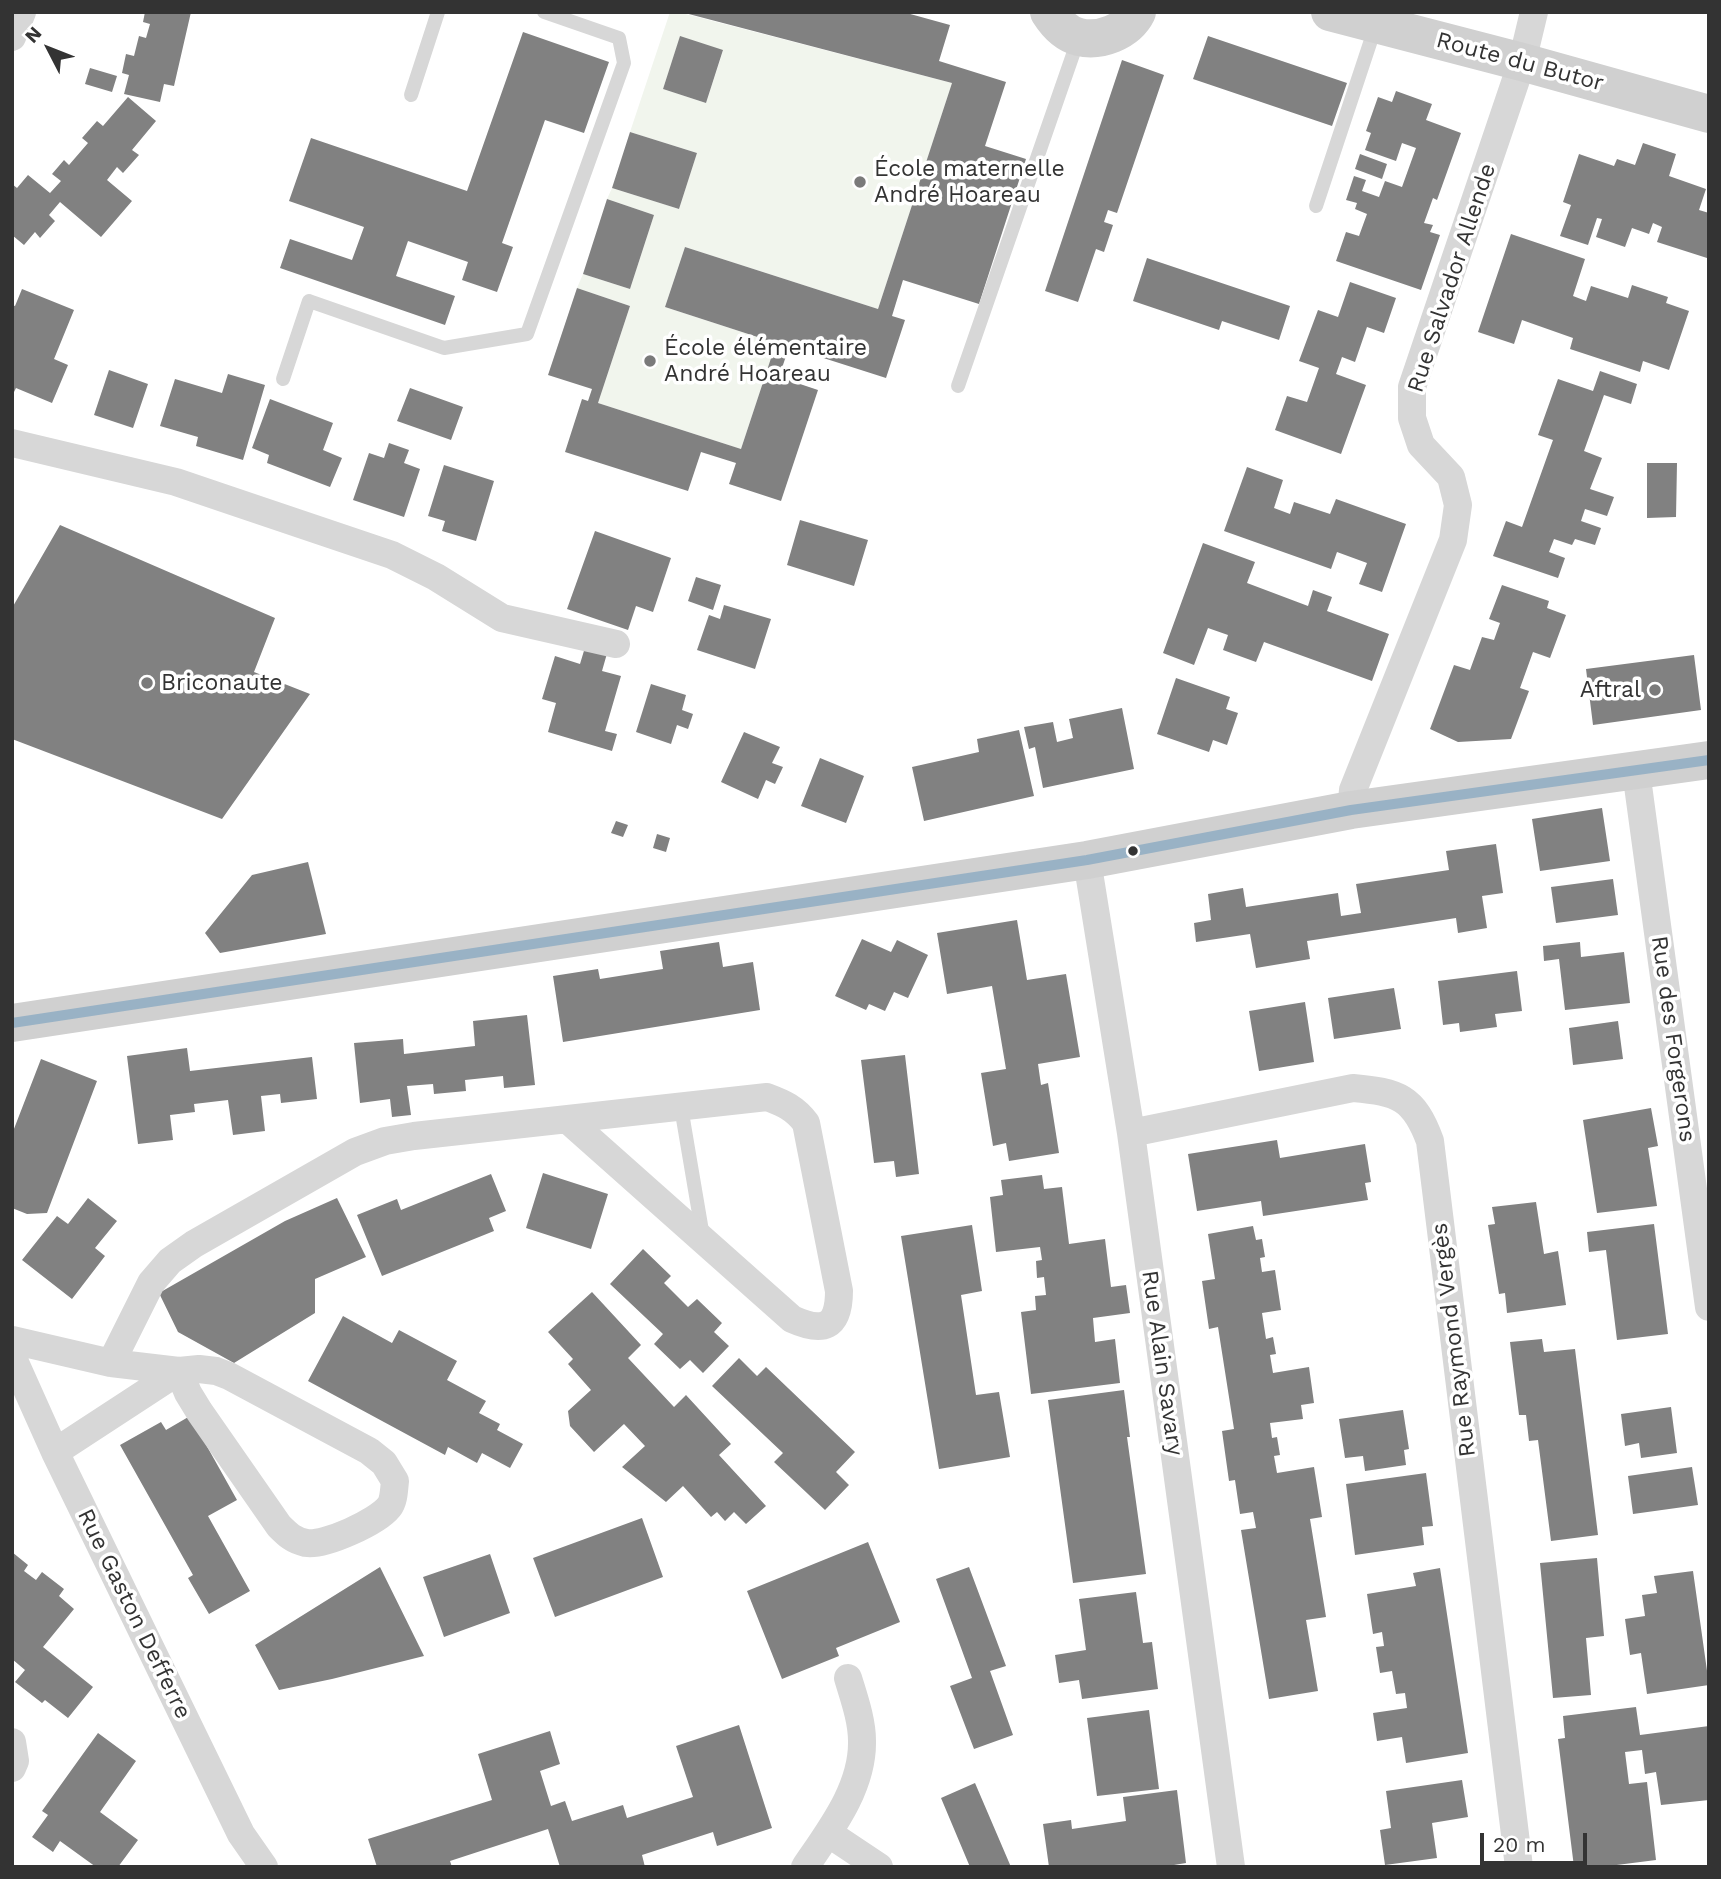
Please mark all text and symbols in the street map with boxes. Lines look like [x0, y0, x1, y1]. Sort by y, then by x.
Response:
north arrow [14, 14, 84, 84]
text: N [20, 22, 46, 48]
street label: Route du Butor [1433, 26, 1607, 98]
place label: École maternelle André Hoareau [874, 155, 1065, 209]
street label: Rue Salvador Allende [1402, 160, 1502, 396]
marker: École maternelle André Hoareau [852, 174, 868, 190]
place label: École élémentaire André Hoareau [664, 334, 867, 388]
marker: École élémentaire André Hoareau [642, 353, 658, 369]
place label: Briconaute [161, 669, 283, 697]
marker: Briconaute [139, 675, 155, 691]
place label: Aftral [1580, 676, 1641, 704]
marker: Aftral [1647, 682, 1663, 698]
unlabelled marker [1126, 844, 1140, 858]
street label: Rue des Forgerons [1645, 934, 1701, 1144]
street label: Rue Raymond Vergès [1426, 1221, 1482, 1459]
street label: Rue Alain Savary [1135, 1269, 1189, 1457]
street label: Rue Gaston Defferre [71, 1505, 197, 1723]
scale bar [1483, 1820, 1590, 1864]
text: 20 m [1493, 1832, 1545, 1857]

